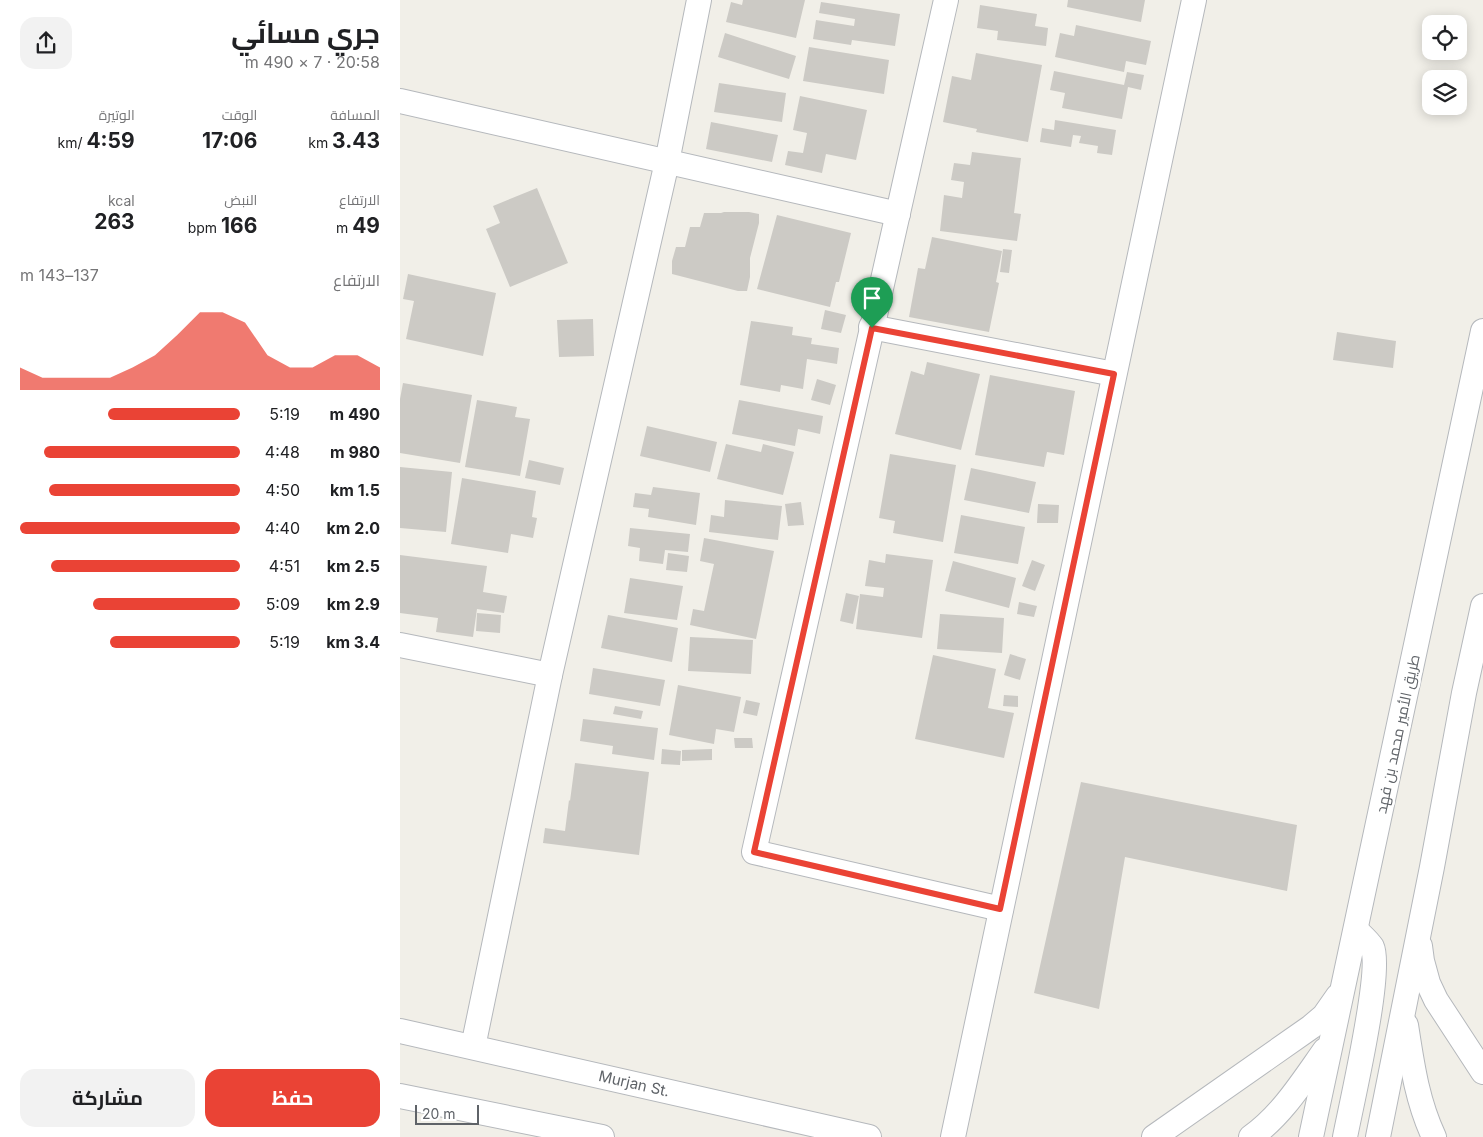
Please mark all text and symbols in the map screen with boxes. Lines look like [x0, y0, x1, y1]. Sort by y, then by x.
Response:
map controls [1422, 15, 1467, 115]
button: locate [1422, 15, 1467, 60]
text: جري مسائي [231, 16, 380, 50]
button: share [20, 17, 72, 69]
text: 20:58 · 7 × 490 m [245, 52, 380, 72]
button: layers [1422, 70, 1467, 115]
text: الوتيرة [99, 106, 135, 123]
text: الوقت [222, 106, 257, 123]
text: المسافة [330, 106, 380, 123]
text: 4:59 [86, 128, 135, 153]
text: 17:06 [202, 128, 257, 153]
text: 3.43 [332, 128, 380, 153]
text: /km [57, 134, 86, 151]
text: km [308, 134, 332, 151]
text: النبض [224, 191, 257, 208]
text: الارتفاع [339, 191, 380, 208]
text: kcal [108, 192, 135, 209]
text: 263 [94, 209, 135, 234]
text: 166 [221, 213, 257, 238]
text: 49 [352, 213, 380, 238]
text: bpm [188, 219, 221, 236]
text: m [336, 219, 352, 236]
text: 137–143 m [20, 265, 99, 285]
text: الارتفاع [333, 270, 380, 290]
pin [851, 277, 893, 328]
icon: arrive [858, 284, 886, 312]
text: 5:19 [269, 404, 300, 424]
text: 490 m [330, 404, 380, 424]
text: 4:48 [265, 442, 300, 462]
text: 980 m [330, 442, 380, 462]
text: 4:50 [265, 480, 300, 500]
text: 1.5 km [330, 480, 380, 500]
text: 4:40 [265, 518, 300, 538]
text: 2.0 km [327, 518, 380, 538]
text: 4:51 [269, 556, 300, 576]
text: 2.5 km [327, 556, 380, 576]
text: 5:09 [266, 594, 300, 614]
text: 2.9 km [327, 594, 380, 614]
text: 5:19 [269, 632, 300, 652]
text: 3.4 km [326, 632, 380, 652]
street label: طريق الأمير محمد بن فهد [1371, 653, 1425, 815]
street label: Murjan St. [597, 1066, 672, 1101]
button: مشاركة [20, 1069, 195, 1127]
button: حفظ [205, 1069, 380, 1127]
scale bar [415, 1102, 479, 1125]
text: 20 m [422, 1105, 456, 1122]

